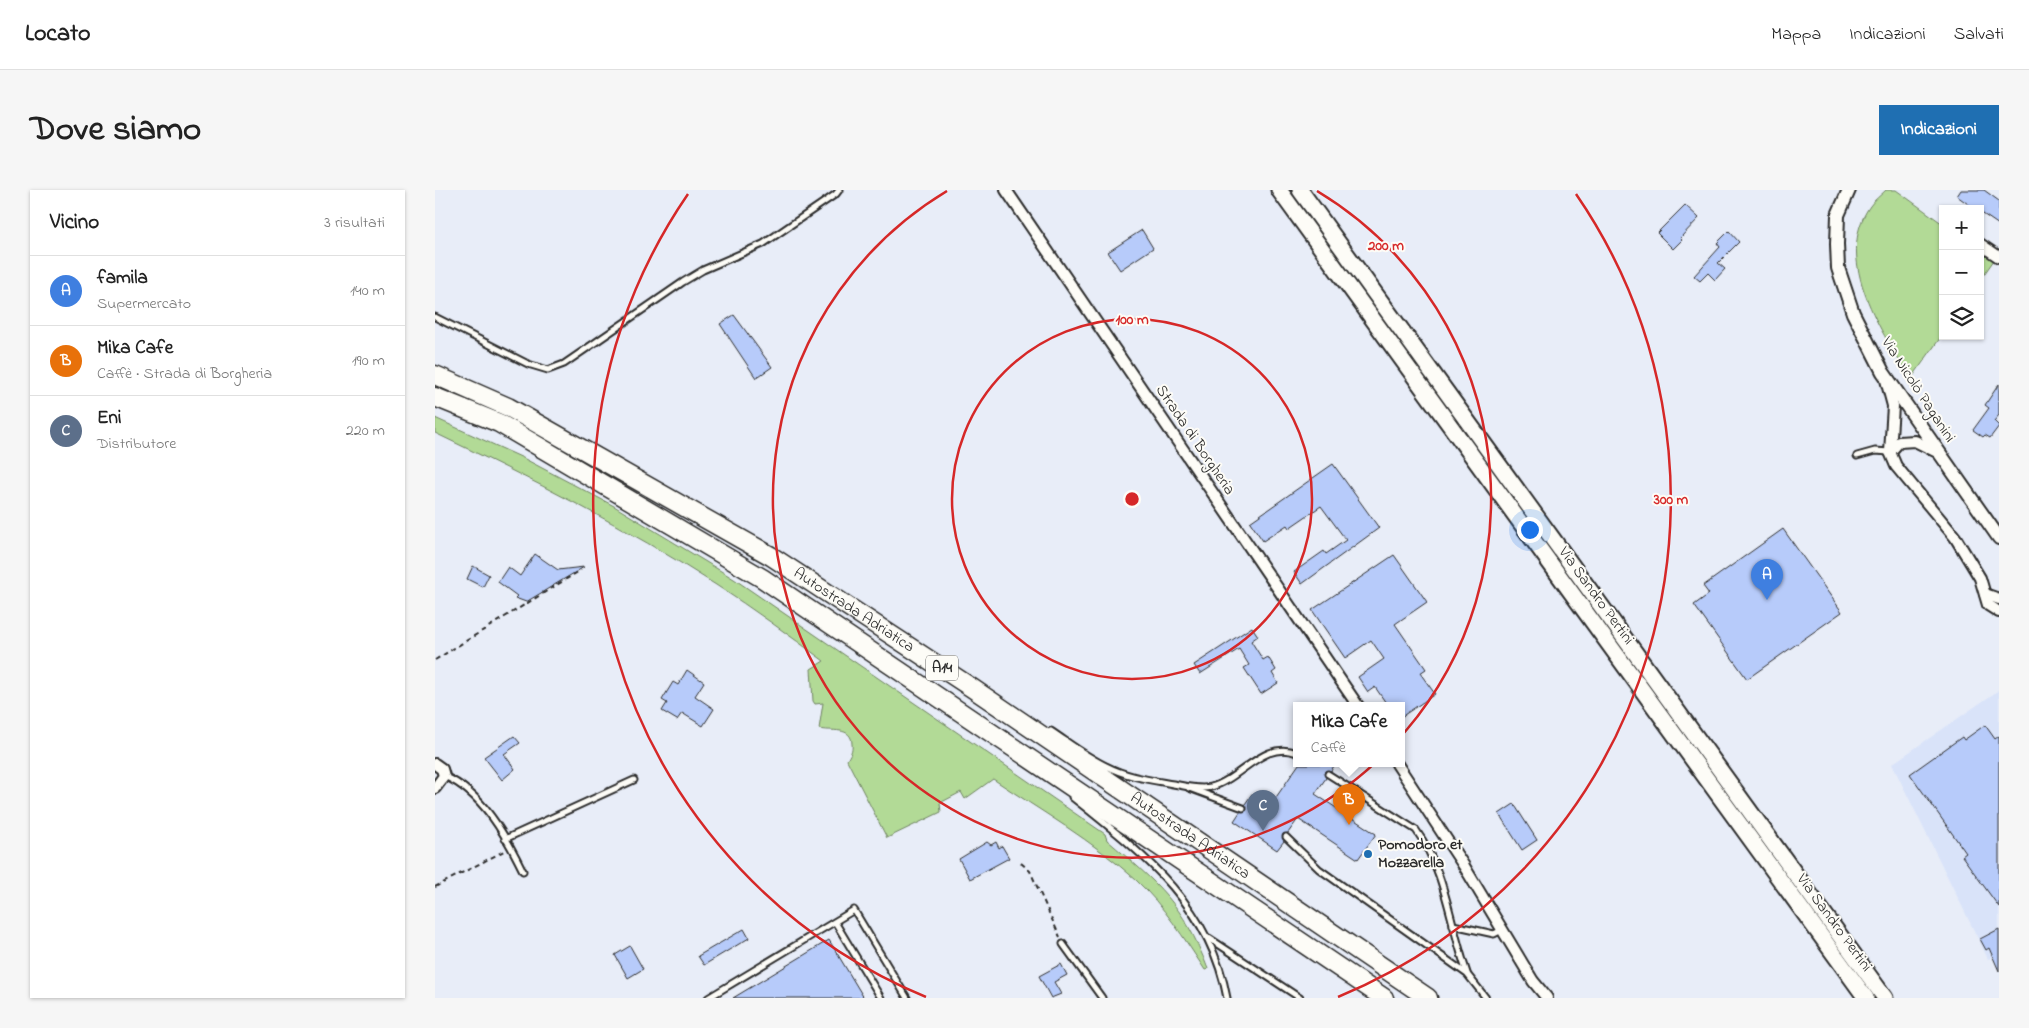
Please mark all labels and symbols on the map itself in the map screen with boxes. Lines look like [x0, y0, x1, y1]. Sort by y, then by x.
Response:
text: 200 m [1367, 235, 1404, 257]
text: 100 m [1115, 309, 1149, 331]
street label: Via Nicolò Paganini [1874, 332, 1961, 448]
street label: Strada di Borgheria [1149, 380, 1241, 500]
text: 300 m [1653, 489, 1689, 511]
centre of rings [1123, 490, 1141, 508]
your location [1517, 517, 1543, 543]
street label: Via Sandro Pertini [1552, 541, 1640, 650]
pin: A [1751, 559, 1783, 600]
street label: Autostrada Adriatica [788, 562, 919, 659]
road number: A14 [926, 656, 958, 680]
pin: B [1333, 784, 1365, 825]
street label: Autostrada Adriatica [1125, 787, 1255, 886]
pin: C [1247, 790, 1279, 831]
place label: Pomodoro et Mozzarella [1378, 833, 1463, 875]
marker: Pomodoro et Mozzarella [1362, 848, 1374, 860]
street label: Via Sandro Pertini [1790, 868, 1878, 977]

